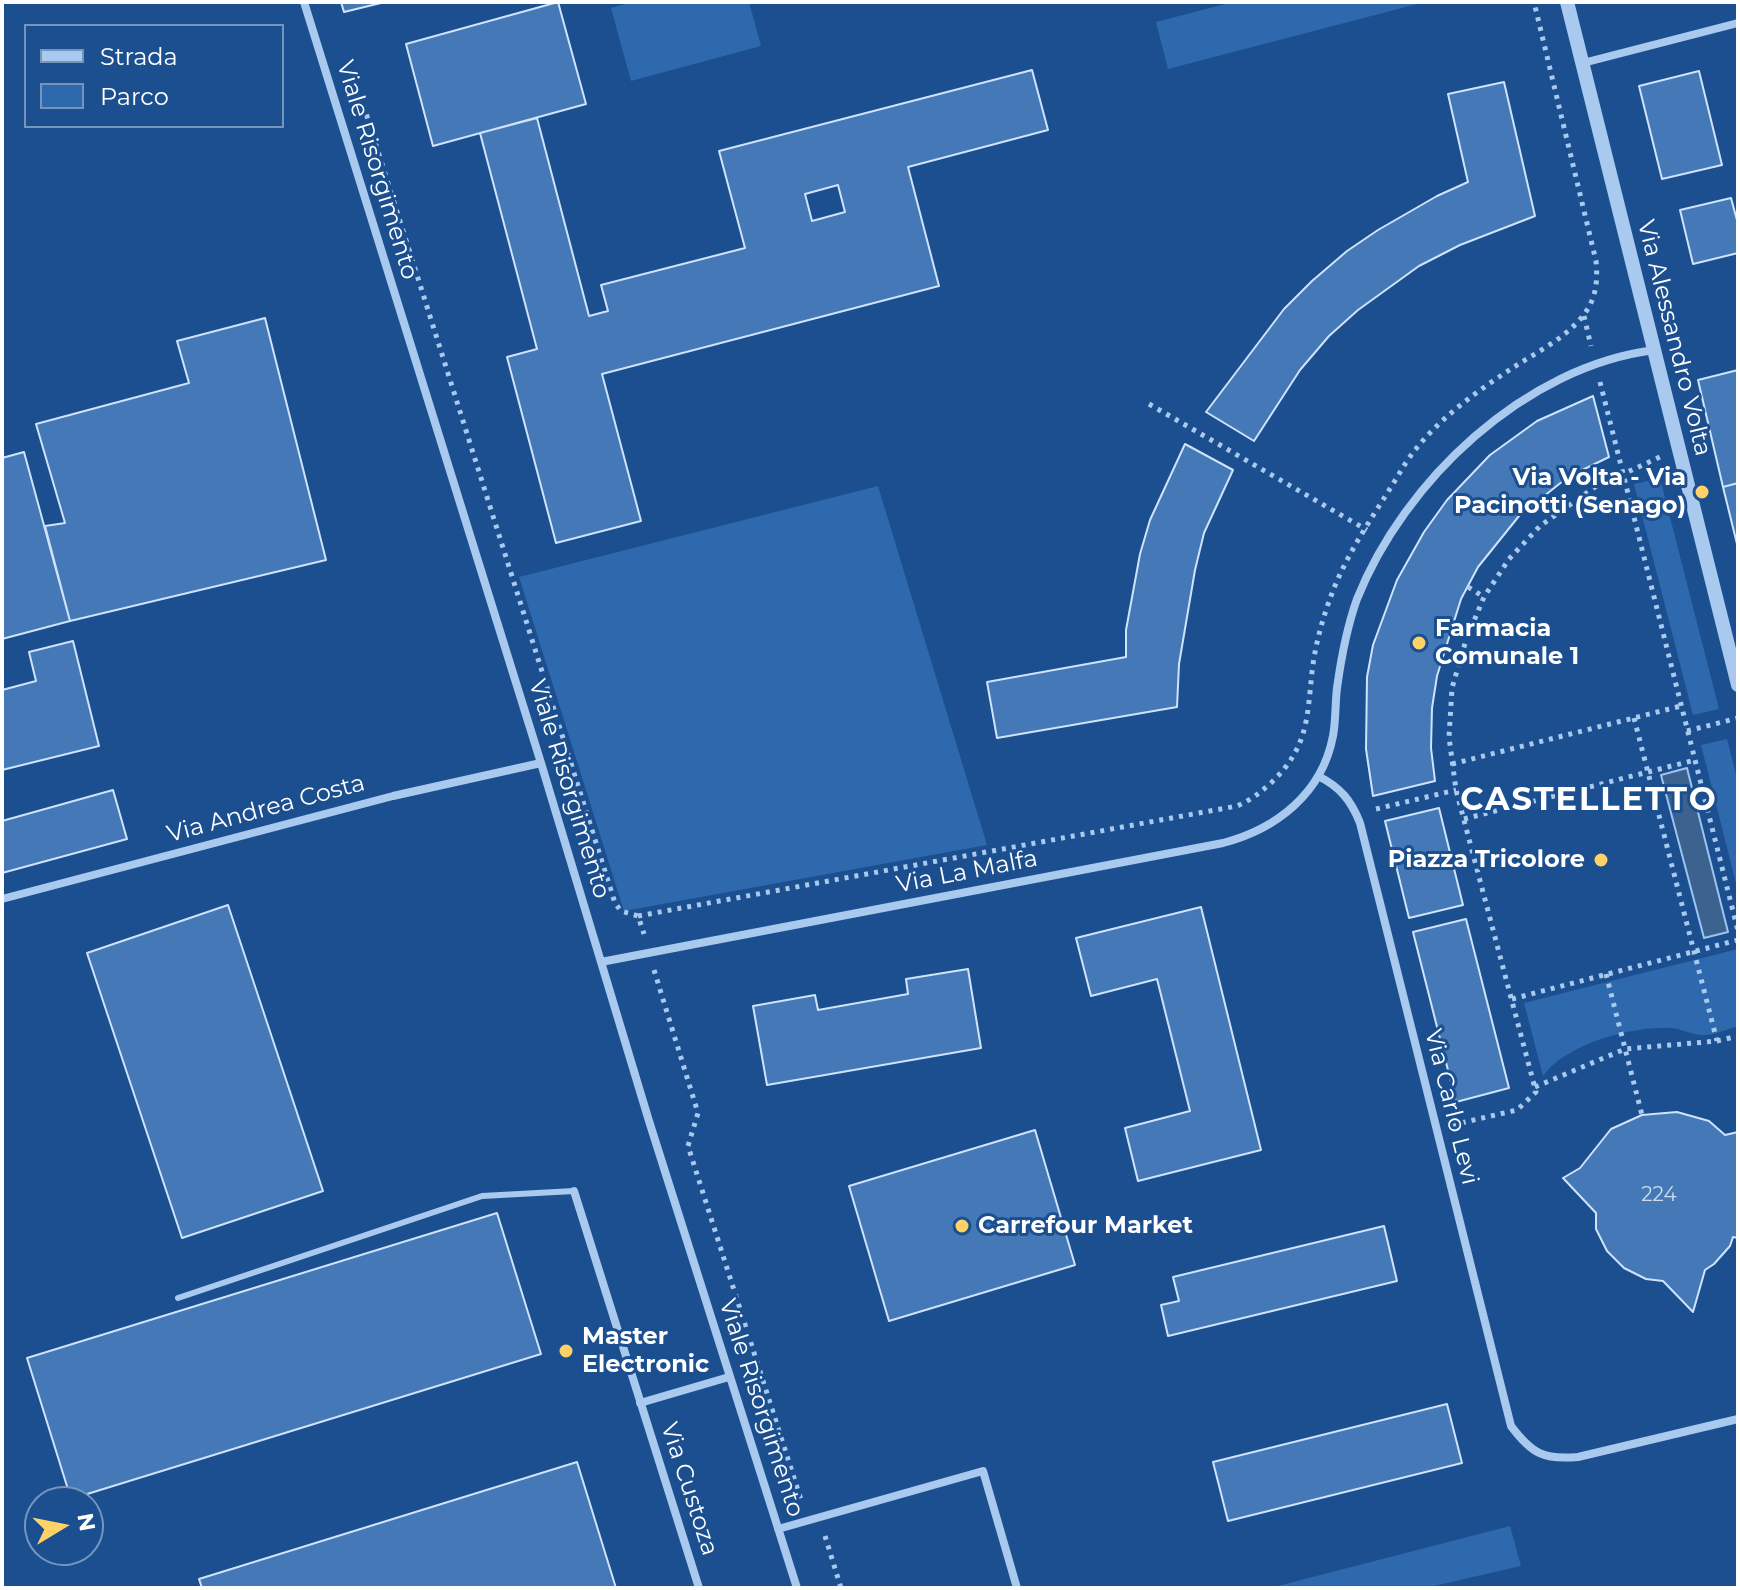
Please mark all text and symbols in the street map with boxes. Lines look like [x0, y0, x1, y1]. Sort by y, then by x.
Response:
legend [24, 24, 284, 128]
text: Strada [100, 42, 178, 71]
street label: Viale Risorgimento [330, 57, 424, 283]
text: Parco [100, 82, 169, 111]
street label: Via Alessandro Volta [1631, 217, 1717, 459]
place label: Via Volta - Via Pacinotti (Senago) [1454, 464, 1686, 520]
marker: Via Volta - Via Pacinotti (Senago) [1693, 483, 1711, 501]
place label: Farmacia Comunale 1 [1435, 615, 1579, 671]
marker: Farmacia Comunale 1 [1410, 634, 1428, 652]
street label: Viale Risorgimento [522, 676, 616, 902]
street label: Via Andrea Costa [164, 769, 368, 849]
district label: CASTELLETTO [1460, 782, 1718, 820]
street label: Via La Malfa [894, 844, 1040, 900]
place label: Piazza Tricolore [1388, 846, 1585, 874]
marker: Piazza Tricolore [1592, 851, 1610, 869]
street label: Via Carlo Levi [1418, 1026, 1484, 1188]
house number: 224 [1641, 1183, 1677, 1207]
place label: Carrefour Market [978, 1212, 1193, 1240]
marker: Carrefour Market [953, 1217, 971, 1235]
street label: Viale Risorgimento [712, 1295, 810, 1521]
place label: Master Electronic [582, 1323, 709, 1379]
marker: Master Electronic [557, 1342, 575, 1360]
street label: Via Custoza [654, 1419, 724, 1559]
north arrow [24, 1486, 104, 1566]
text: N [71, 1511, 101, 1533]

